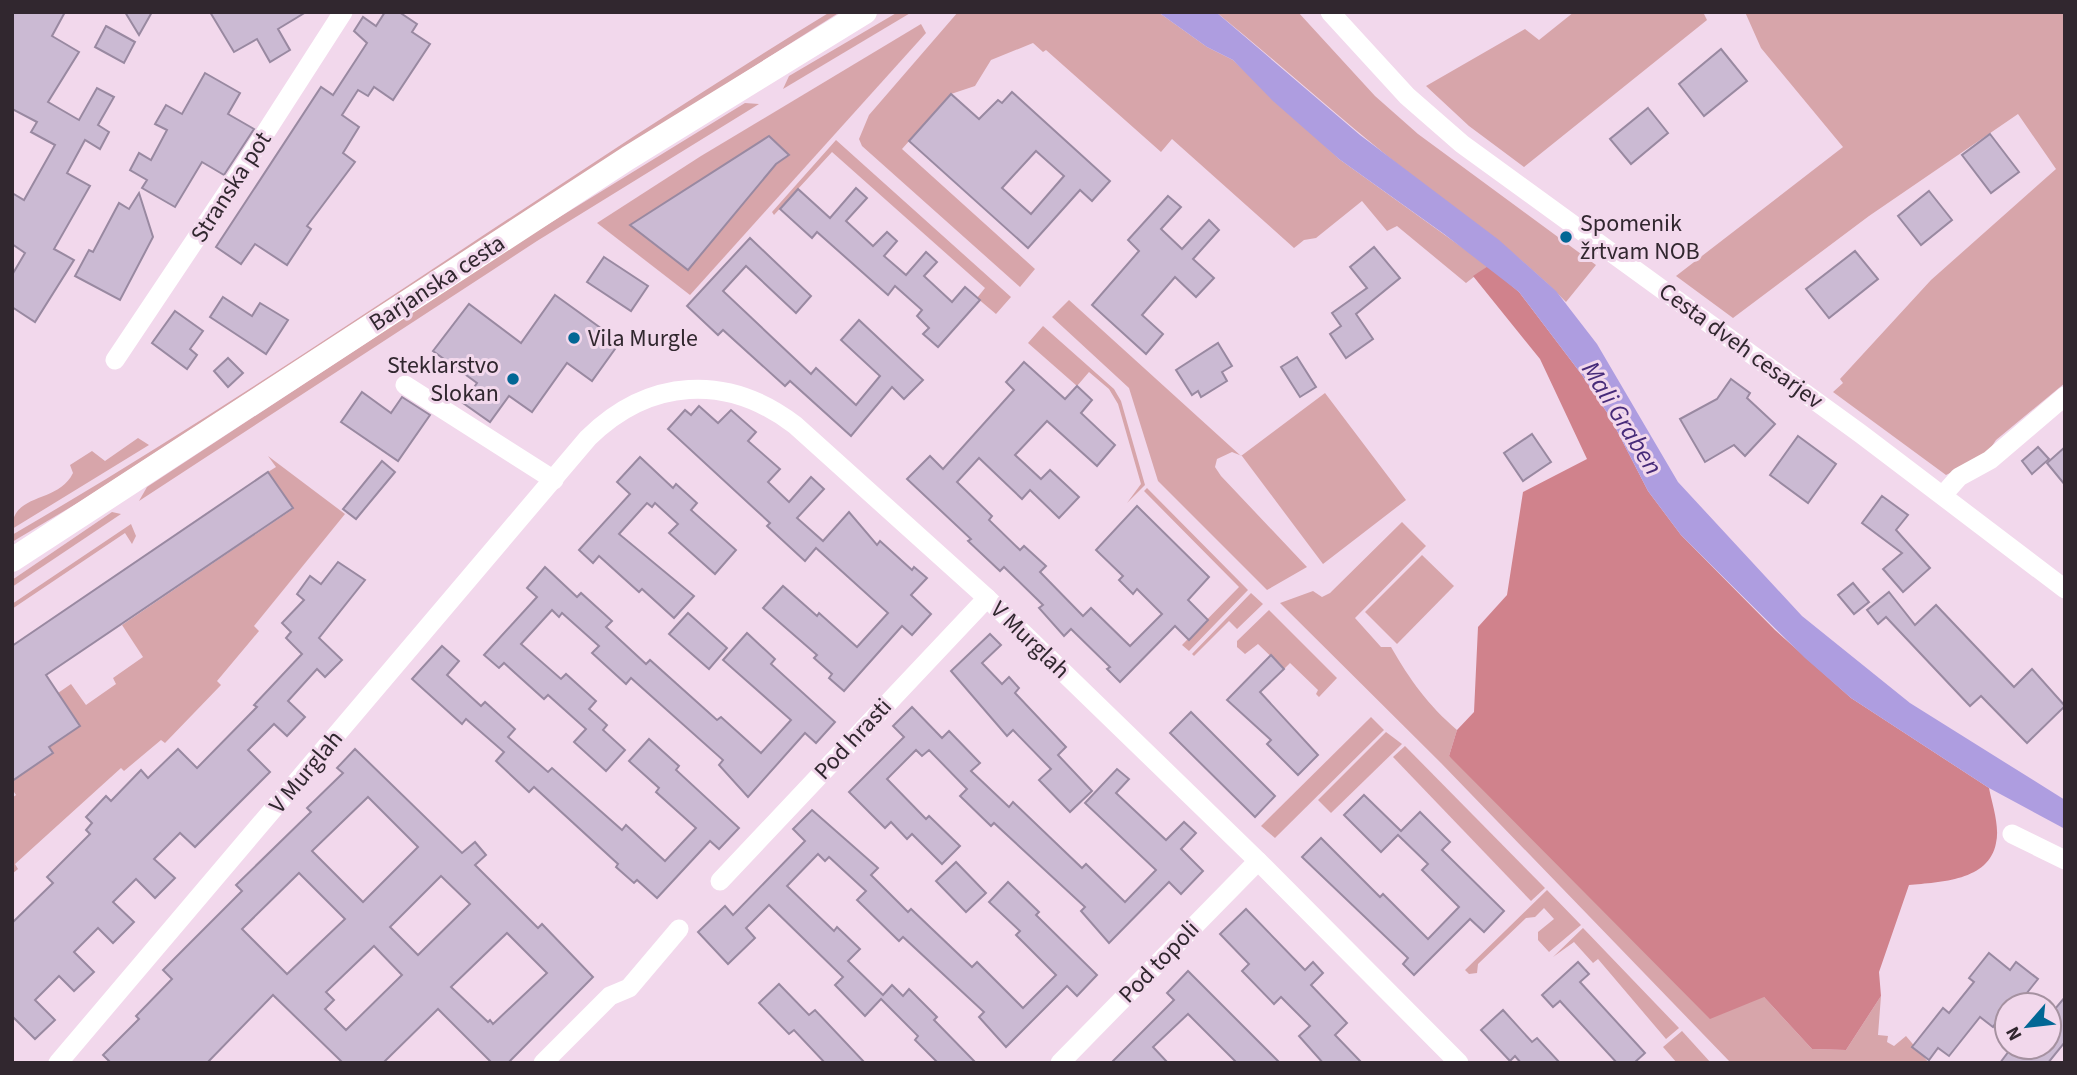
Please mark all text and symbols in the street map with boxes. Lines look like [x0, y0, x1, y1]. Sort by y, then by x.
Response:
street label: Stranska pot [182, 125, 280, 249]
place label: Spomenik žrtvam NOB [1580, 206, 1700, 269]
street label: Barjanska cesta [362, 226, 512, 340]
marker: Spomenik žrtvam NOB [1558, 229, 1574, 245]
street label: Cesta dveh cesarjev [1651, 274, 1831, 418]
place label: Vila Murgle [588, 321, 698, 356]
marker: Vila Murgle [566, 330, 582, 346]
place label: Steklarstvo Slokan [387, 348, 499, 411]
water label: Mali Graben [1572, 354, 1672, 482]
marker: Steklarstvo Slokan [505, 371, 521, 387]
street label: V Murglah [982, 593, 1078, 687]
street label: Pod hrasti [806, 690, 900, 788]
street label: V Murglah [261, 723, 351, 821]
street label: Pod topoli [1111, 913, 1207, 1011]
north arrow [1993, 991, 2063, 1061]
text: N [1999, 1021, 2029, 1045]

